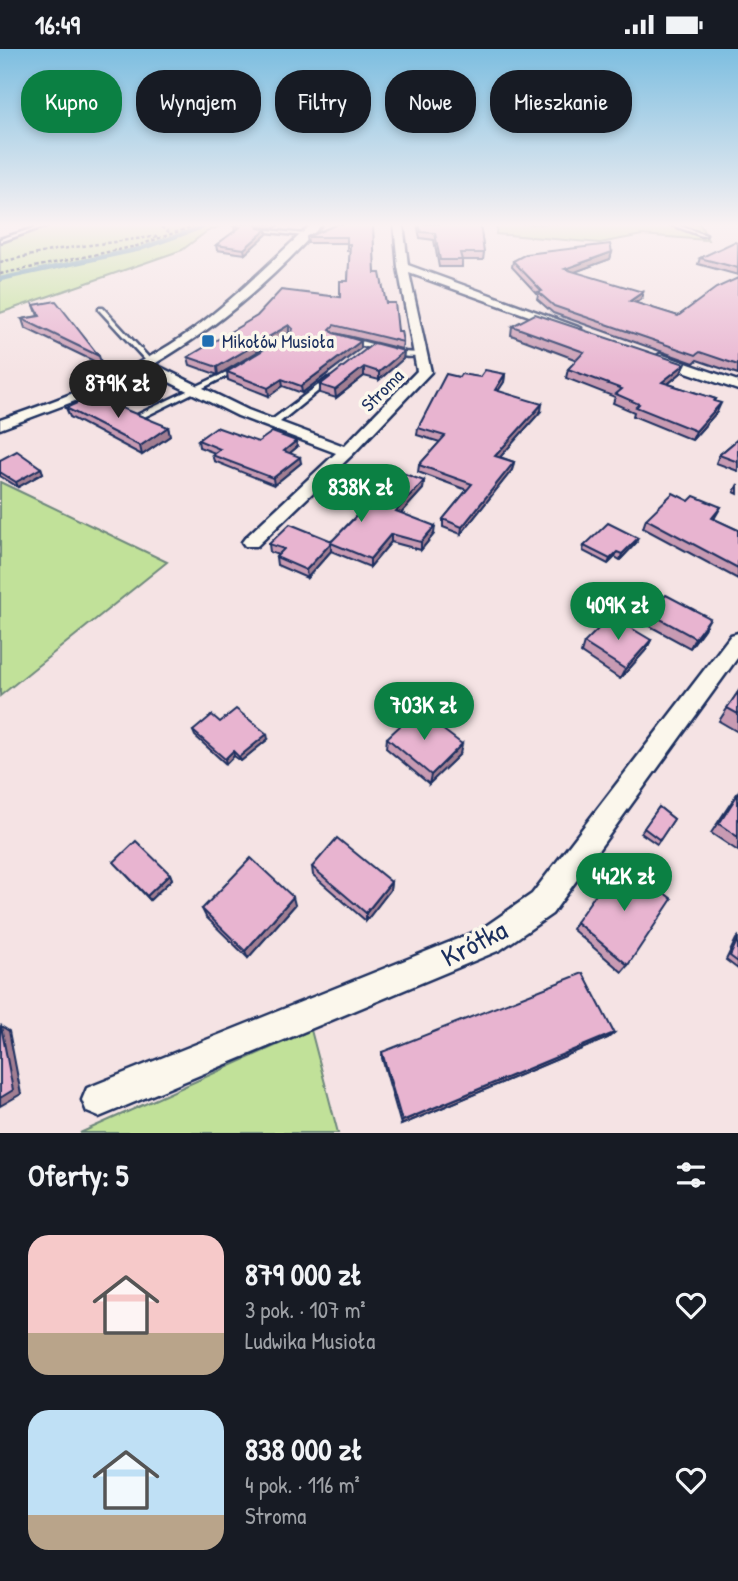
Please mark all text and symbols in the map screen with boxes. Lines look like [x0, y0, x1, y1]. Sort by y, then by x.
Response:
text: 16:49 [35, 7, 80, 42]
chip: Kupno [21, 70, 122, 133]
chip: Wynajem [136, 70, 261, 133]
chip: Filtry [275, 70, 371, 133]
chip: Nowe [385, 70, 476, 133]
chip: Mieszkanie [490, 70, 632, 133]
place label: Mikołów Musioła [222, 328, 335, 354]
marker: Mikołów Musioła [200, 333, 216, 349]
pin: 879K zł [53, 361, 183, 420]
street label: Stroma [355, 363, 409, 417]
text: 879K zł [85, 367, 151, 398]
pin: 838K zł [296, 465, 426, 524]
text: 838K zł [328, 471, 394, 502]
pin: 409K zł [553, 583, 683, 642]
text: 409K zł [586, 589, 650, 620]
pin: 703K zł [359, 683, 489, 742]
text: 703K zł [390, 689, 458, 720]
pin: 442K zł [559, 853, 689, 913]
text: 442K zł [592, 860, 656, 891]
street label: Krótka [435, 910, 513, 976]
text: Oferty: 5 [28, 1155, 129, 1195]
icon: filters [672, 1156, 710, 1194]
text: 879 000 zł [245, 1254, 362, 1294]
icon: home [84, 1263, 168, 1347]
icon: heart [672, 1286, 710, 1324]
text: 3 pok. · 107 m² [245, 1294, 366, 1325]
text: Ludwika Musioła [245, 1325, 375, 1356]
text: 838 000 zł [245, 1429, 363, 1469]
icon: home [84, 1438, 168, 1522]
icon: heart [672, 1461, 710, 1499]
text: 4 pok. · 116 m² [245, 1469, 360, 1500]
text: Stroma [245, 1500, 306, 1531]

